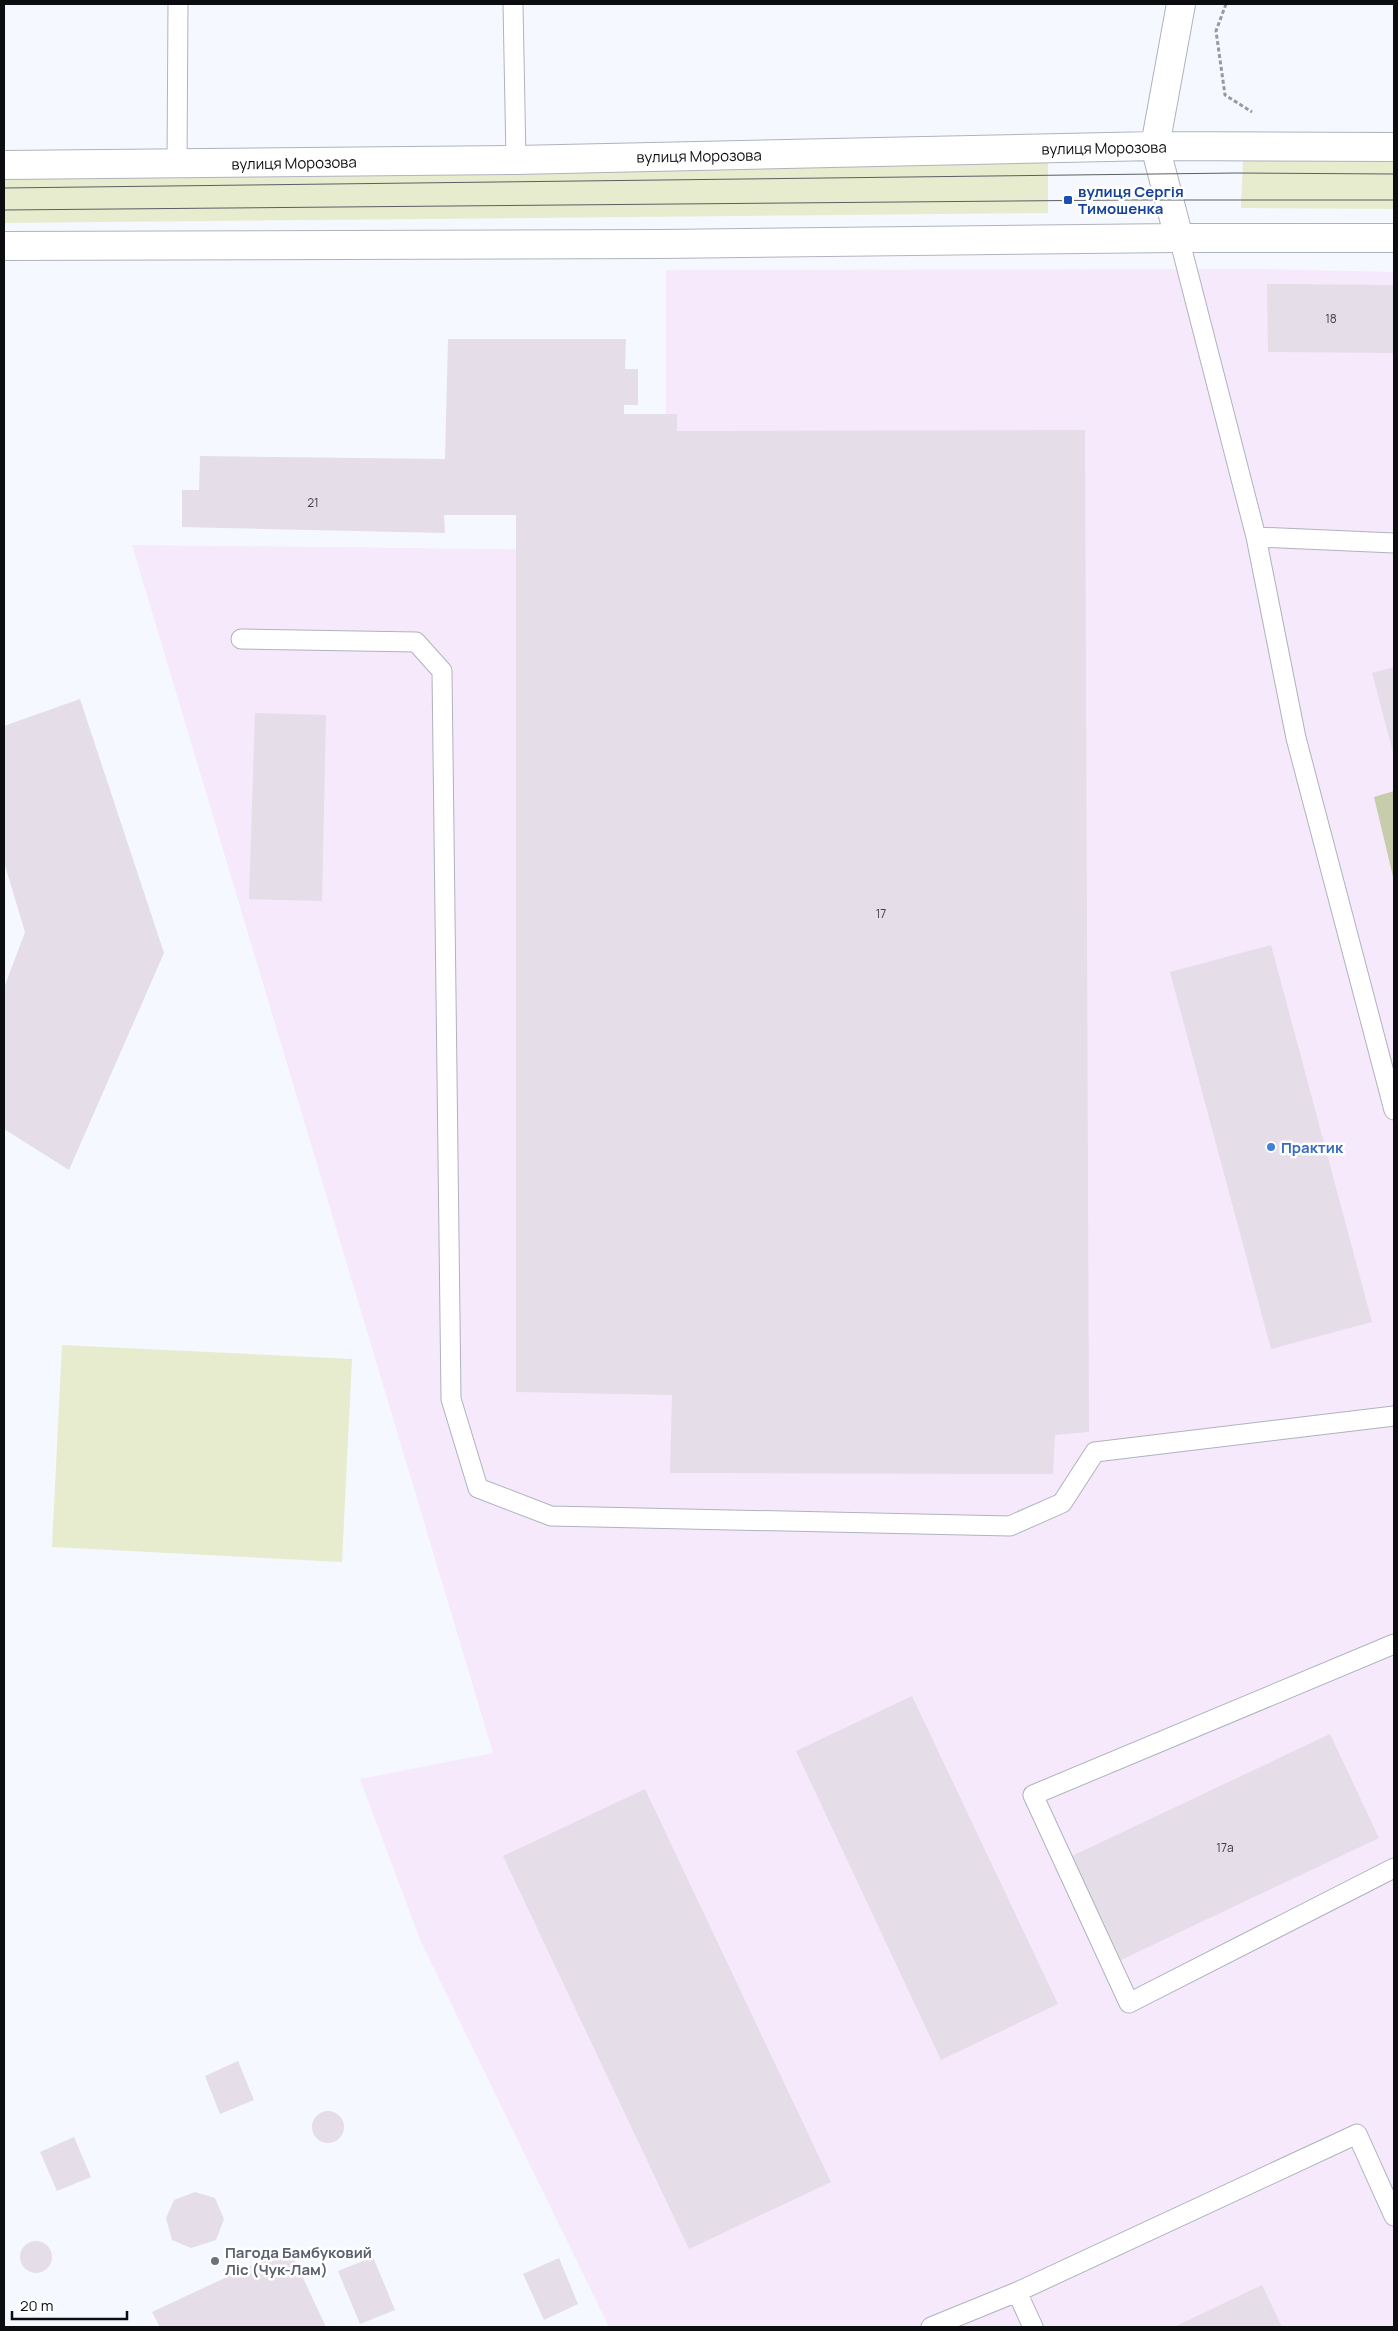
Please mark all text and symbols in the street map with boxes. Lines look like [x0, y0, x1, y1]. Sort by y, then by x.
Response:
street label: вулиця Морозова [1041, 136, 1167, 160]
street label: вулиця Морозова [636, 144, 762, 168]
street label: вулиця Морозова [231, 151, 357, 175]
place label: вулиця Сергія Тимошенка [1078, 181, 1184, 219]
marker: вулиця Сергія Тимошенка [1062, 194, 1074, 206]
house number: 18 [1325, 310, 1337, 327]
house number: 21 [307, 494, 319, 511]
house number: 17 [876, 905, 886, 922]
place label: Практик [1281, 1137, 1344, 1158]
marker: Практик [1265, 1141, 1277, 1153]
house number: 17а [1216, 1839, 1234, 1856]
place label: Пагода Бамбуковий Ліс (Чук-Лам) [225, 2242, 372, 2280]
marker: Пагода Бамбуковий Ліс (Чук-Лам) [209, 2255, 221, 2267]
scale bar [12, 2288, 128, 2320]
text: 20 m [20, 2295, 53, 2316]

